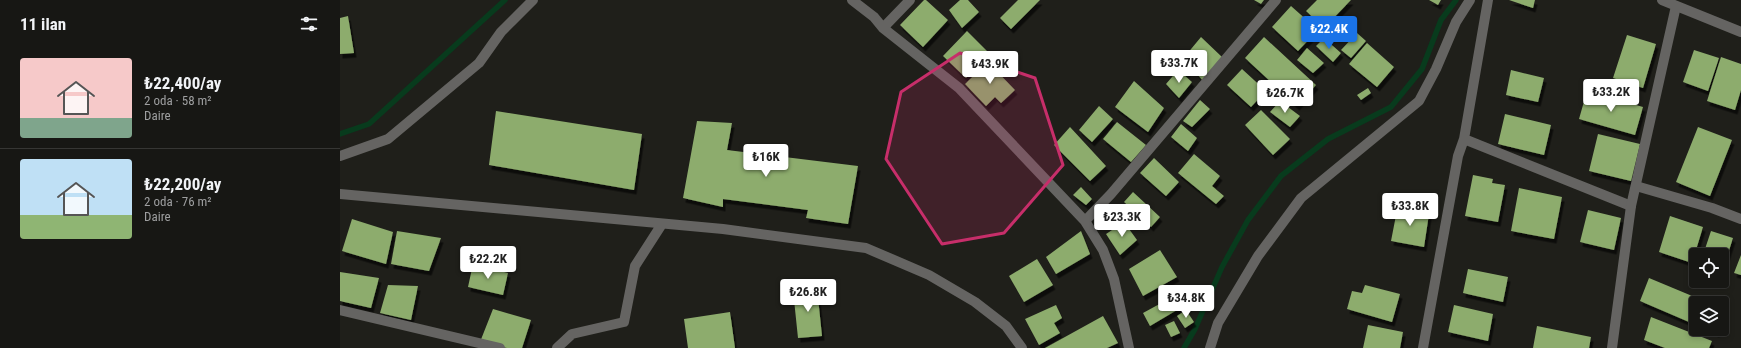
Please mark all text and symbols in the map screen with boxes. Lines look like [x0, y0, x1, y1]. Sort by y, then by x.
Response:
icon: filters [298, 13, 320, 35]
text: 11 ilan [20, 14, 66, 34]
pin: ₺22.4K [1296, 16, 1362, 50]
text: ₺22.4K [1310, 21, 1348, 36]
pin: ₺33.7K [1146, 50, 1212, 84]
pin: ₺43.9K [957, 51, 1023, 85]
text: ₺33.7K [1160, 55, 1198, 70]
text: ₺43.9K [971, 56, 1009, 71]
text: ₺22,400/ay [144, 73, 221, 93]
icon: home [52, 74, 100, 122]
pin: ₺33.2K [1578, 79, 1644, 113]
pin: ₺26.7K [1252, 80, 1318, 114]
text: ₺33.2K [1592, 84, 1630, 99]
text: ₺26.7K [1266, 85, 1304, 100]
text: 2 oda · 58 m² [144, 93, 212, 108]
text: Daire [144, 108, 171, 123]
pin: ₺16K [742, 144, 790, 178]
text: ₺16K [752, 149, 780, 164]
text: ₺22,200/ay [144, 174, 221, 194]
icon: home [52, 175, 100, 223]
pin: ₺33.8K [1377, 193, 1443, 227]
text: 2 oda · 76 m² [144, 194, 212, 209]
text: ₺33.8K [1391, 198, 1429, 213]
pin: ₺23.3K [1089, 204, 1155, 238]
text: Daire [144, 209, 171, 224]
text: ₺23.3K [1103, 209, 1141, 224]
pin: ₺22.2K [455, 246, 521, 280]
map controls [1689, 248, 1729, 336]
button: locate [1689, 248, 1729, 288]
text: ₺22.2K [469, 251, 507, 266]
pin: ₺26.8K [775, 279, 841, 313]
text: ₺26.8K [789, 284, 827, 299]
pin: ₺34.8K [1153, 285, 1219, 319]
text: ₺34.8K [1167, 290, 1205, 305]
button: layers [1689, 296, 1729, 336]

